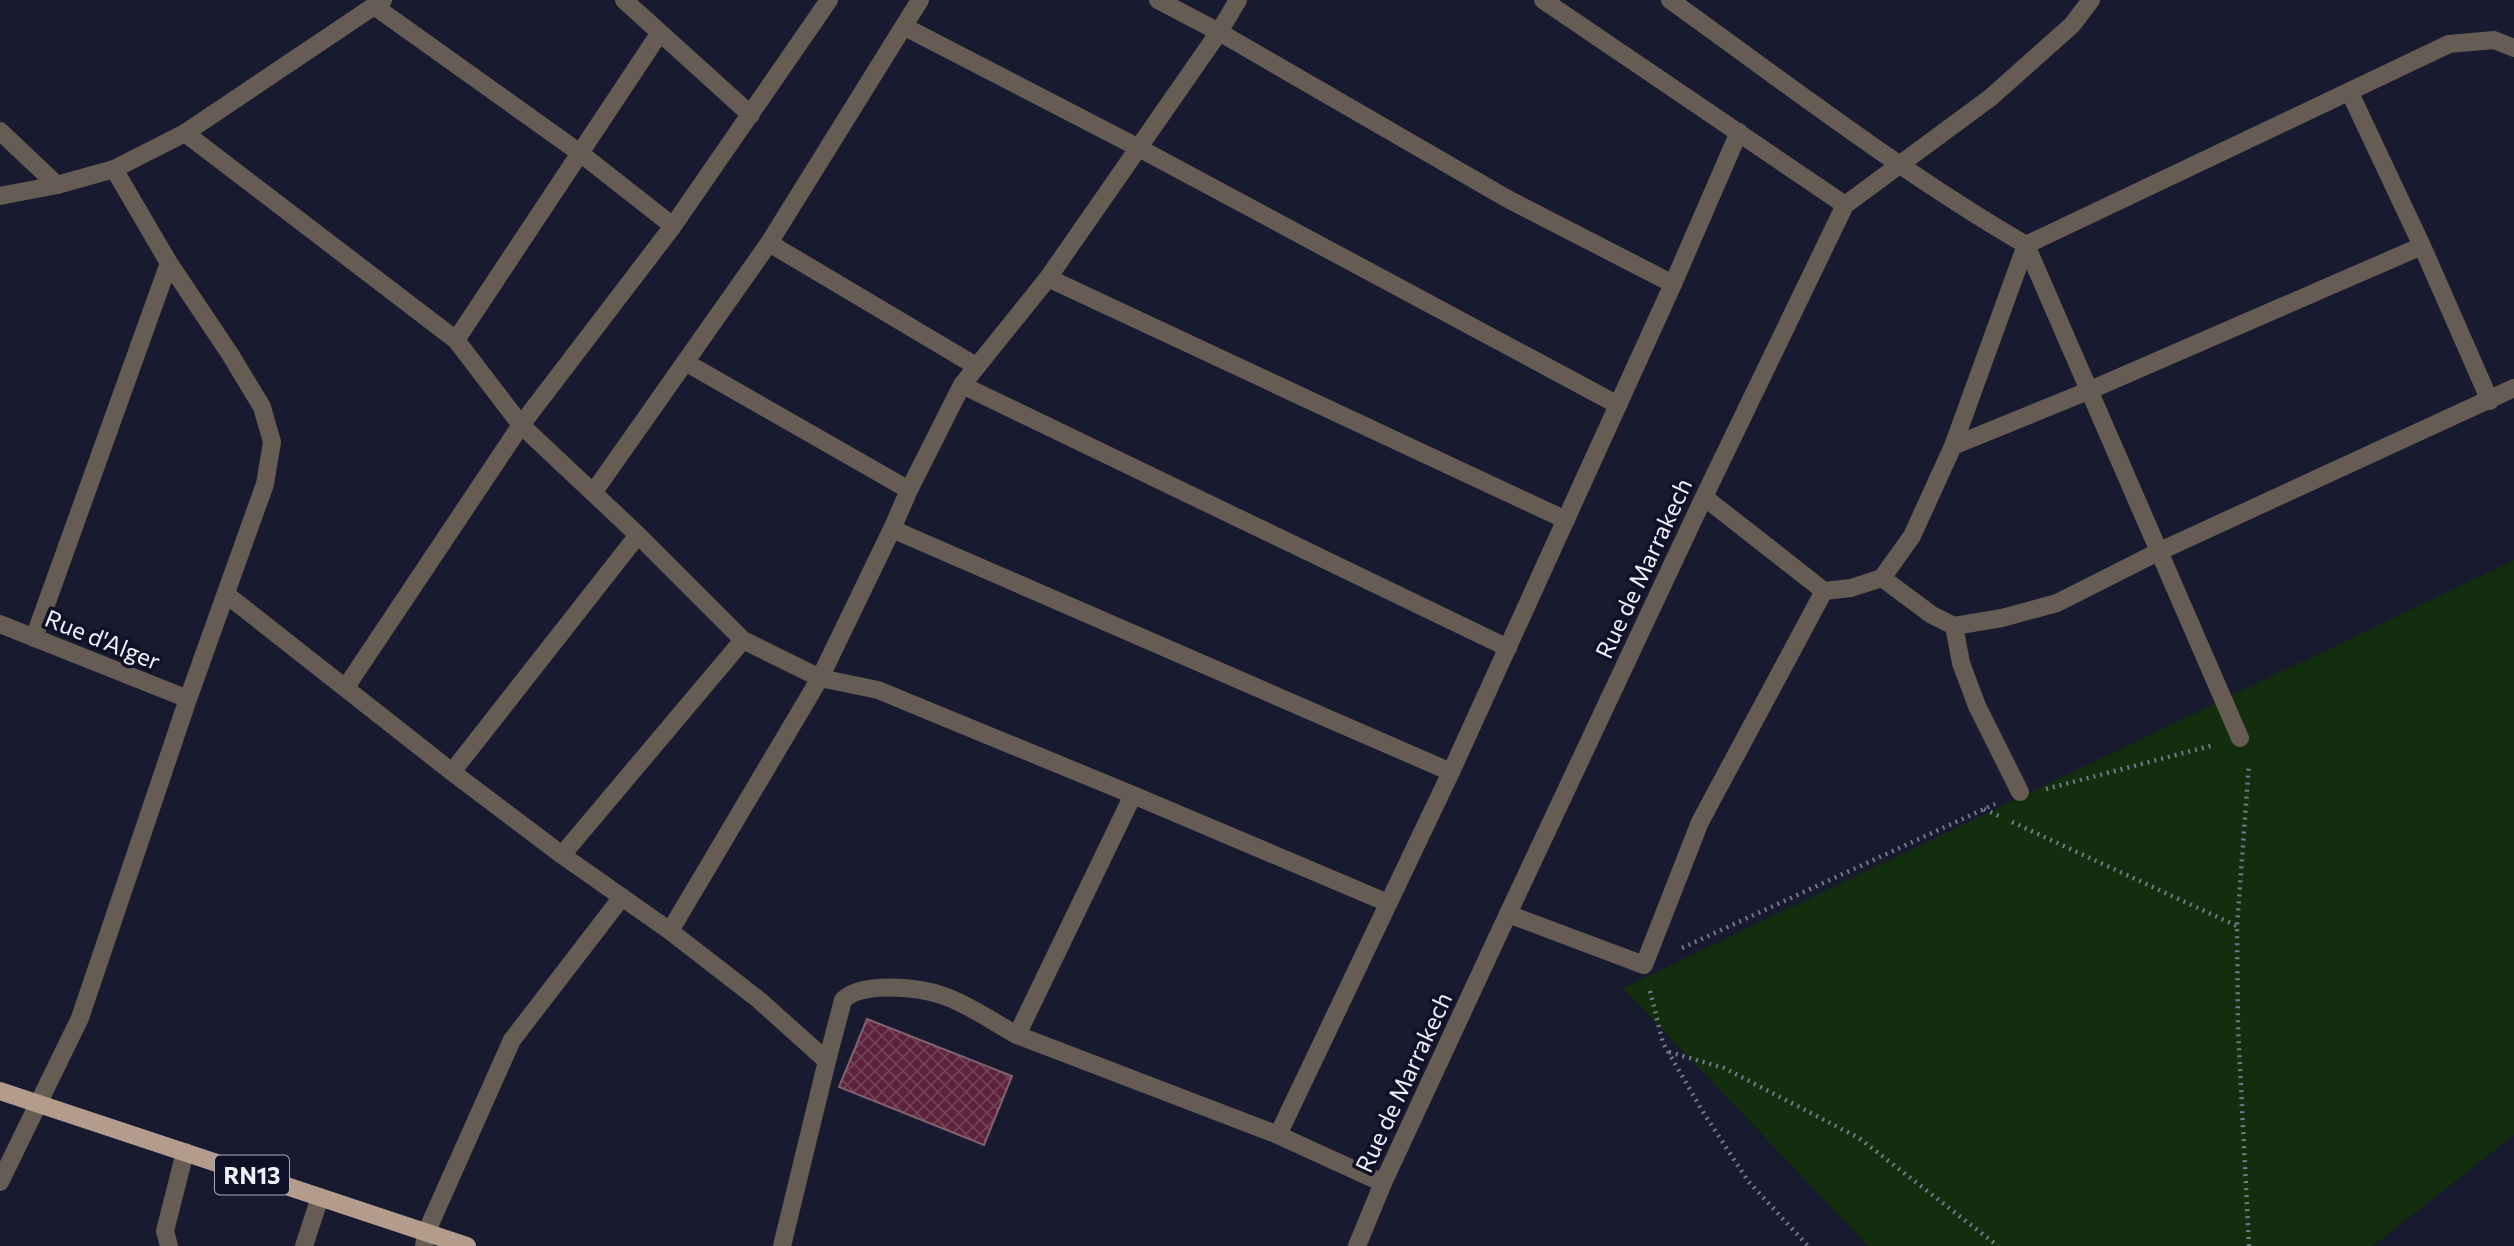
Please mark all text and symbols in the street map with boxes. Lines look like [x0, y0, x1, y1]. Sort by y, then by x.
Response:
street label: Rue de Marrakech [1589, 473, 1697, 663]
street label: Rue d'Alger [41, 603, 165, 675]
street label: Rue de Marrakech [1349, 987, 1457, 1177]
road number: RN13 [215, 1156, 289, 1194]

